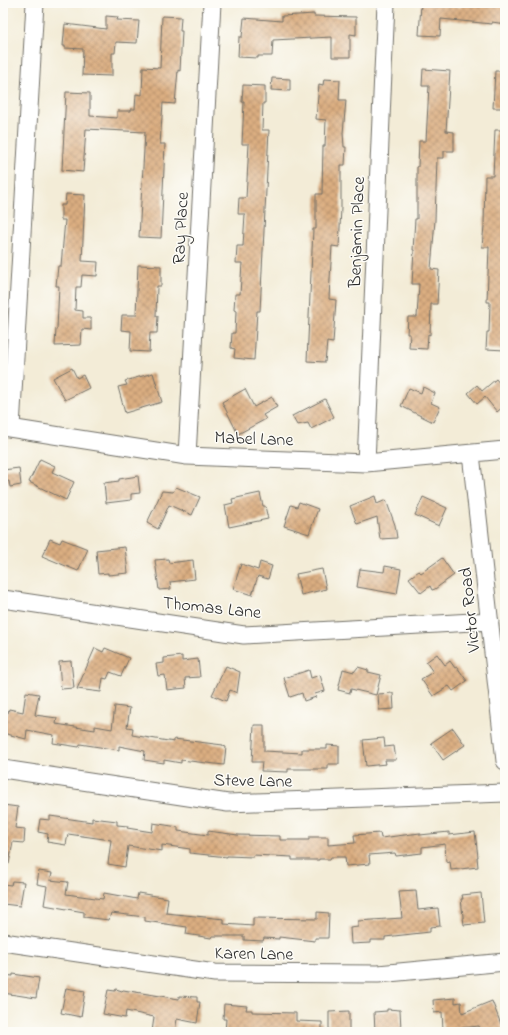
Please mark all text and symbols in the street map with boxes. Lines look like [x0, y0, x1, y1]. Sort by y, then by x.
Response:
street label: Benjamin Place [343, 175, 373, 289]
street label: Ray Place [167, 190, 197, 265]
street label: Mabel Lane [214, 426, 295, 454]
street label: Victor Road [454, 566, 488, 655]
street label: Thomas Lane [161, 591, 263, 627]
street label: Steve Lane [213, 768, 294, 796]
street label: Karen Lane [214, 941, 295, 969]

